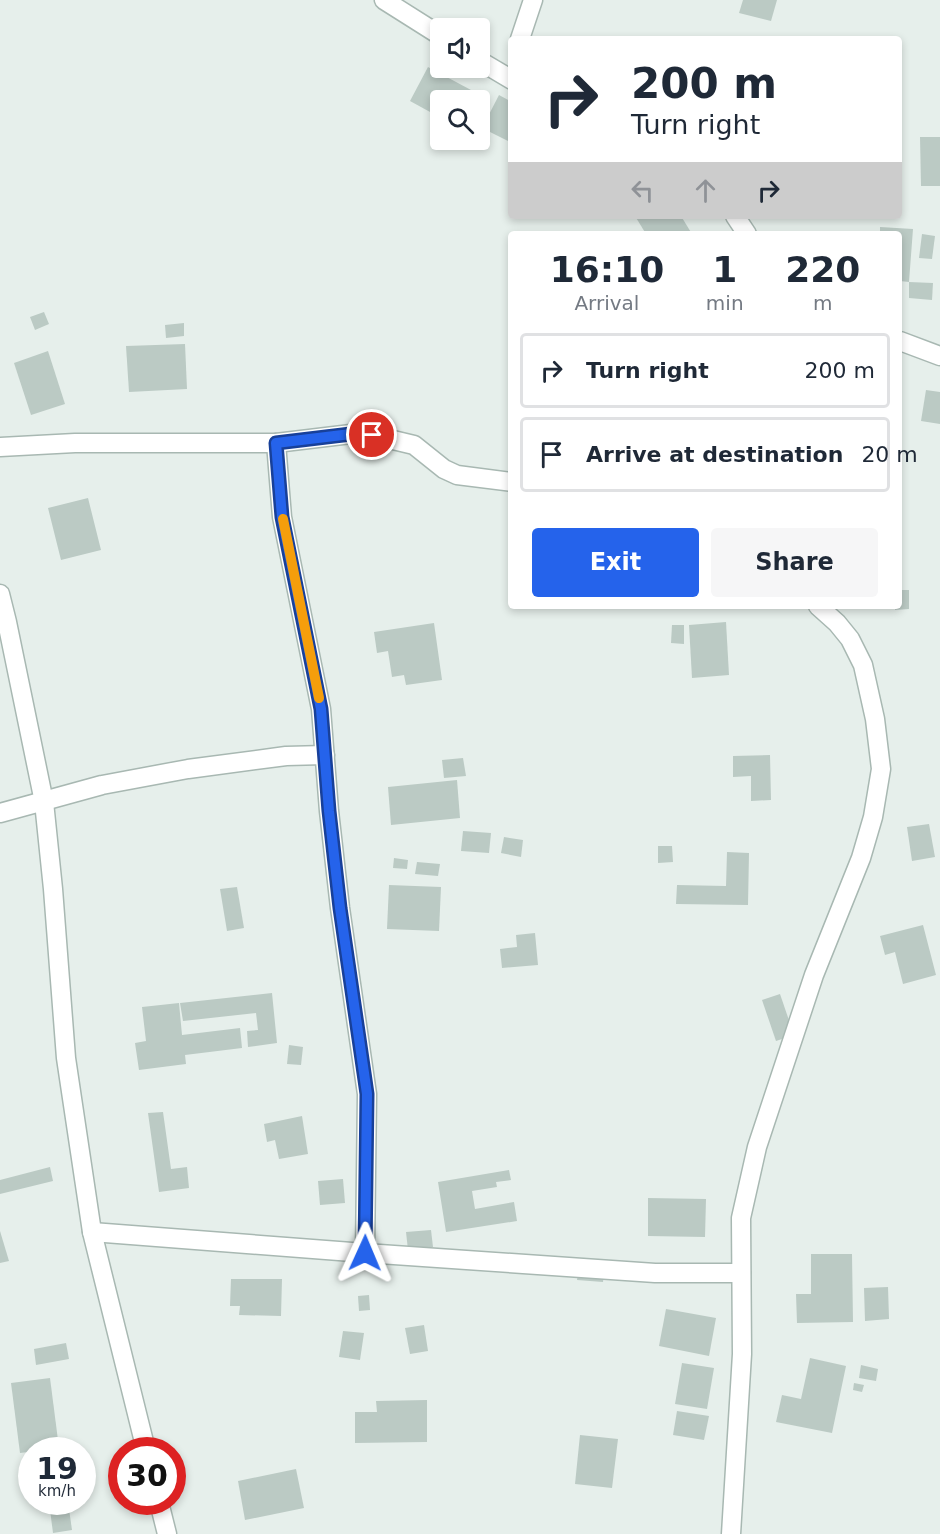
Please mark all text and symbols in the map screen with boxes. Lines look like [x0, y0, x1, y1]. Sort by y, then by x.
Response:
map controls [430, 18, 490, 150]
button: sound [430, 18, 490, 78]
text: 200 m [631, 59, 777, 108]
icon: right [532, 60, 610, 138]
button: search [430, 90, 490, 150]
text: Turn right [631, 109, 760, 140]
icon: left [626, 174, 659, 207]
icon: ahead [689, 174, 722, 207]
icon: right [752, 174, 785, 207]
text: 16:10 [550, 249, 664, 290]
text: 1 [712, 249, 737, 290]
text: 220 [785, 249, 860, 290]
text: Arrival [574, 291, 639, 315]
text: min [706, 291, 744, 315]
text: m [813, 291, 833, 315]
icon: right [535, 354, 568, 387]
text: Turn right [586, 358, 709, 383]
text: 200 m [805, 358, 875, 383]
pin [346, 409, 397, 460]
icon: arrive [355, 418, 388, 451]
icon: arrive [535, 438, 568, 471]
text: Arrive at destination [586, 442, 843, 467]
text: 20 m [861, 442, 918, 467]
button: Exit [532, 528, 699, 597]
button: Share [711, 528, 878, 597]
position arrow [333, 1221, 397, 1285]
speed limit sign: 30 [108, 1437, 186, 1515]
text: 19 [36, 1451, 78, 1486]
text: km/h [38, 1482, 76, 1500]

